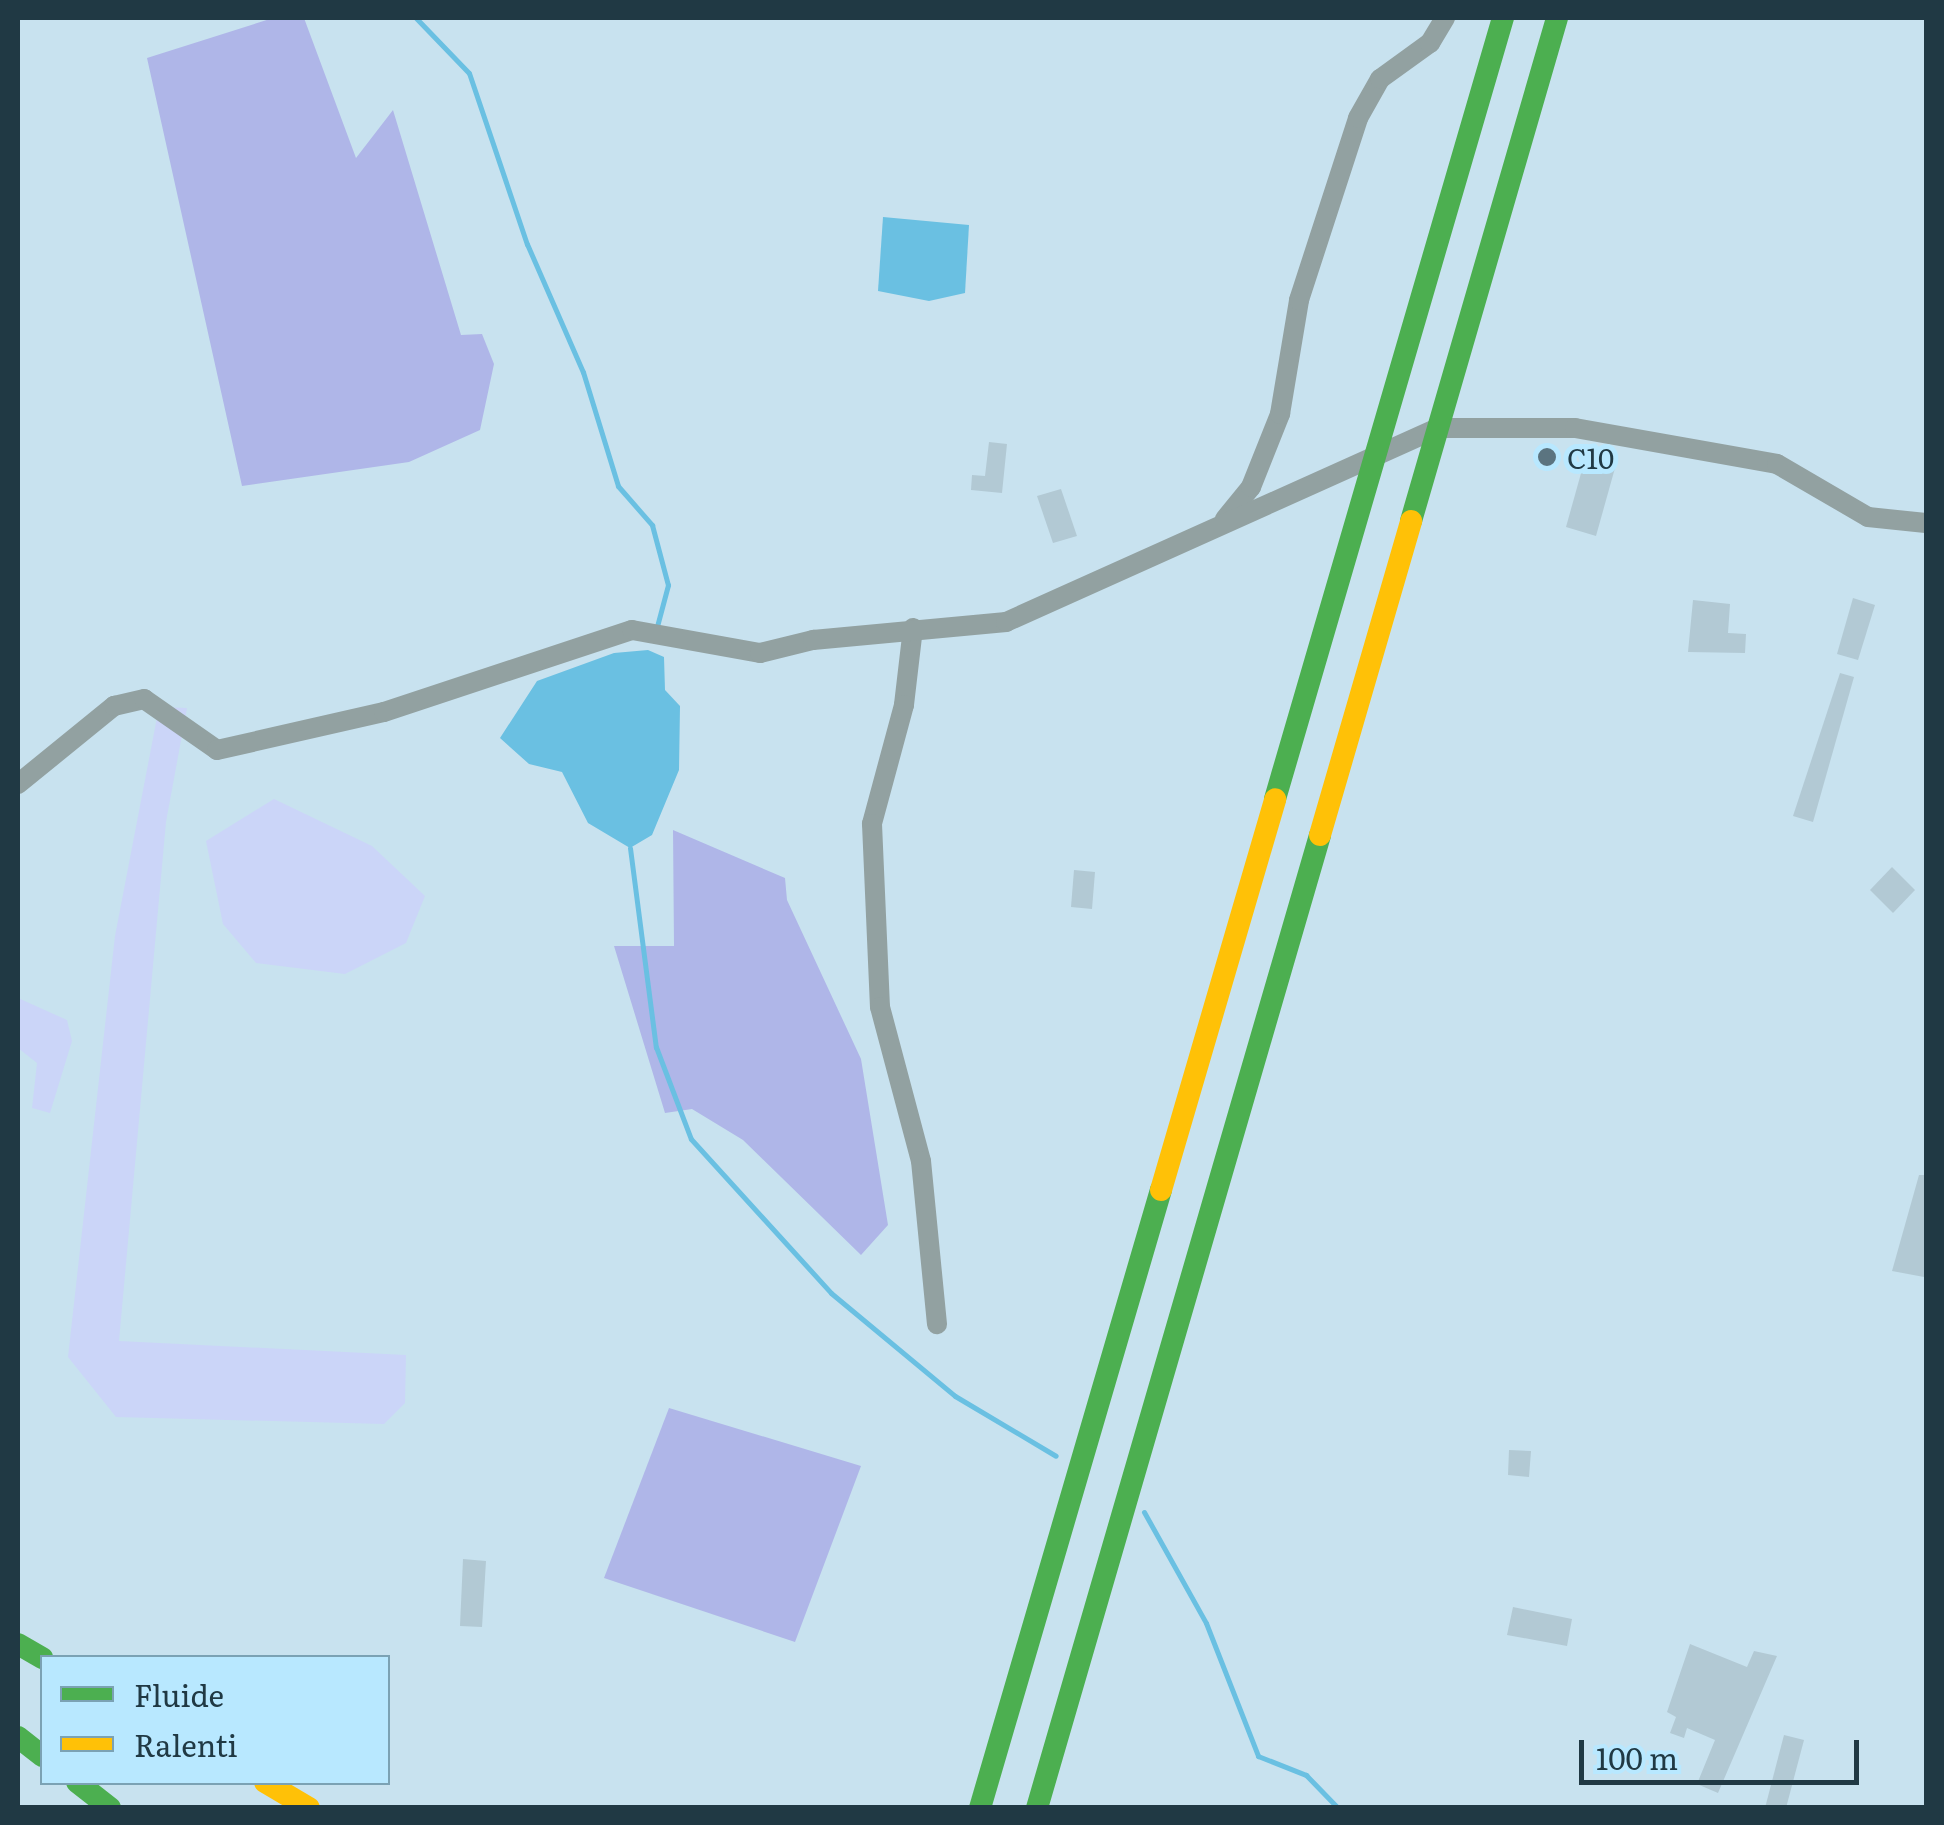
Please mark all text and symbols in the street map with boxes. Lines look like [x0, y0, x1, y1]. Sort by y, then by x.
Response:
place label: C10 [1567, 440, 1614, 474]
marker: C10 [1536, 446, 1558, 468]
legend [40, 1655, 390, 1785]
text: Fluide [134, 1672, 224, 1716]
scale bar [1584, 1720, 1864, 1782]
text: Ralenti [134, 1722, 238, 1766]
text: 100 m [1596, 1735, 1678, 1779]

